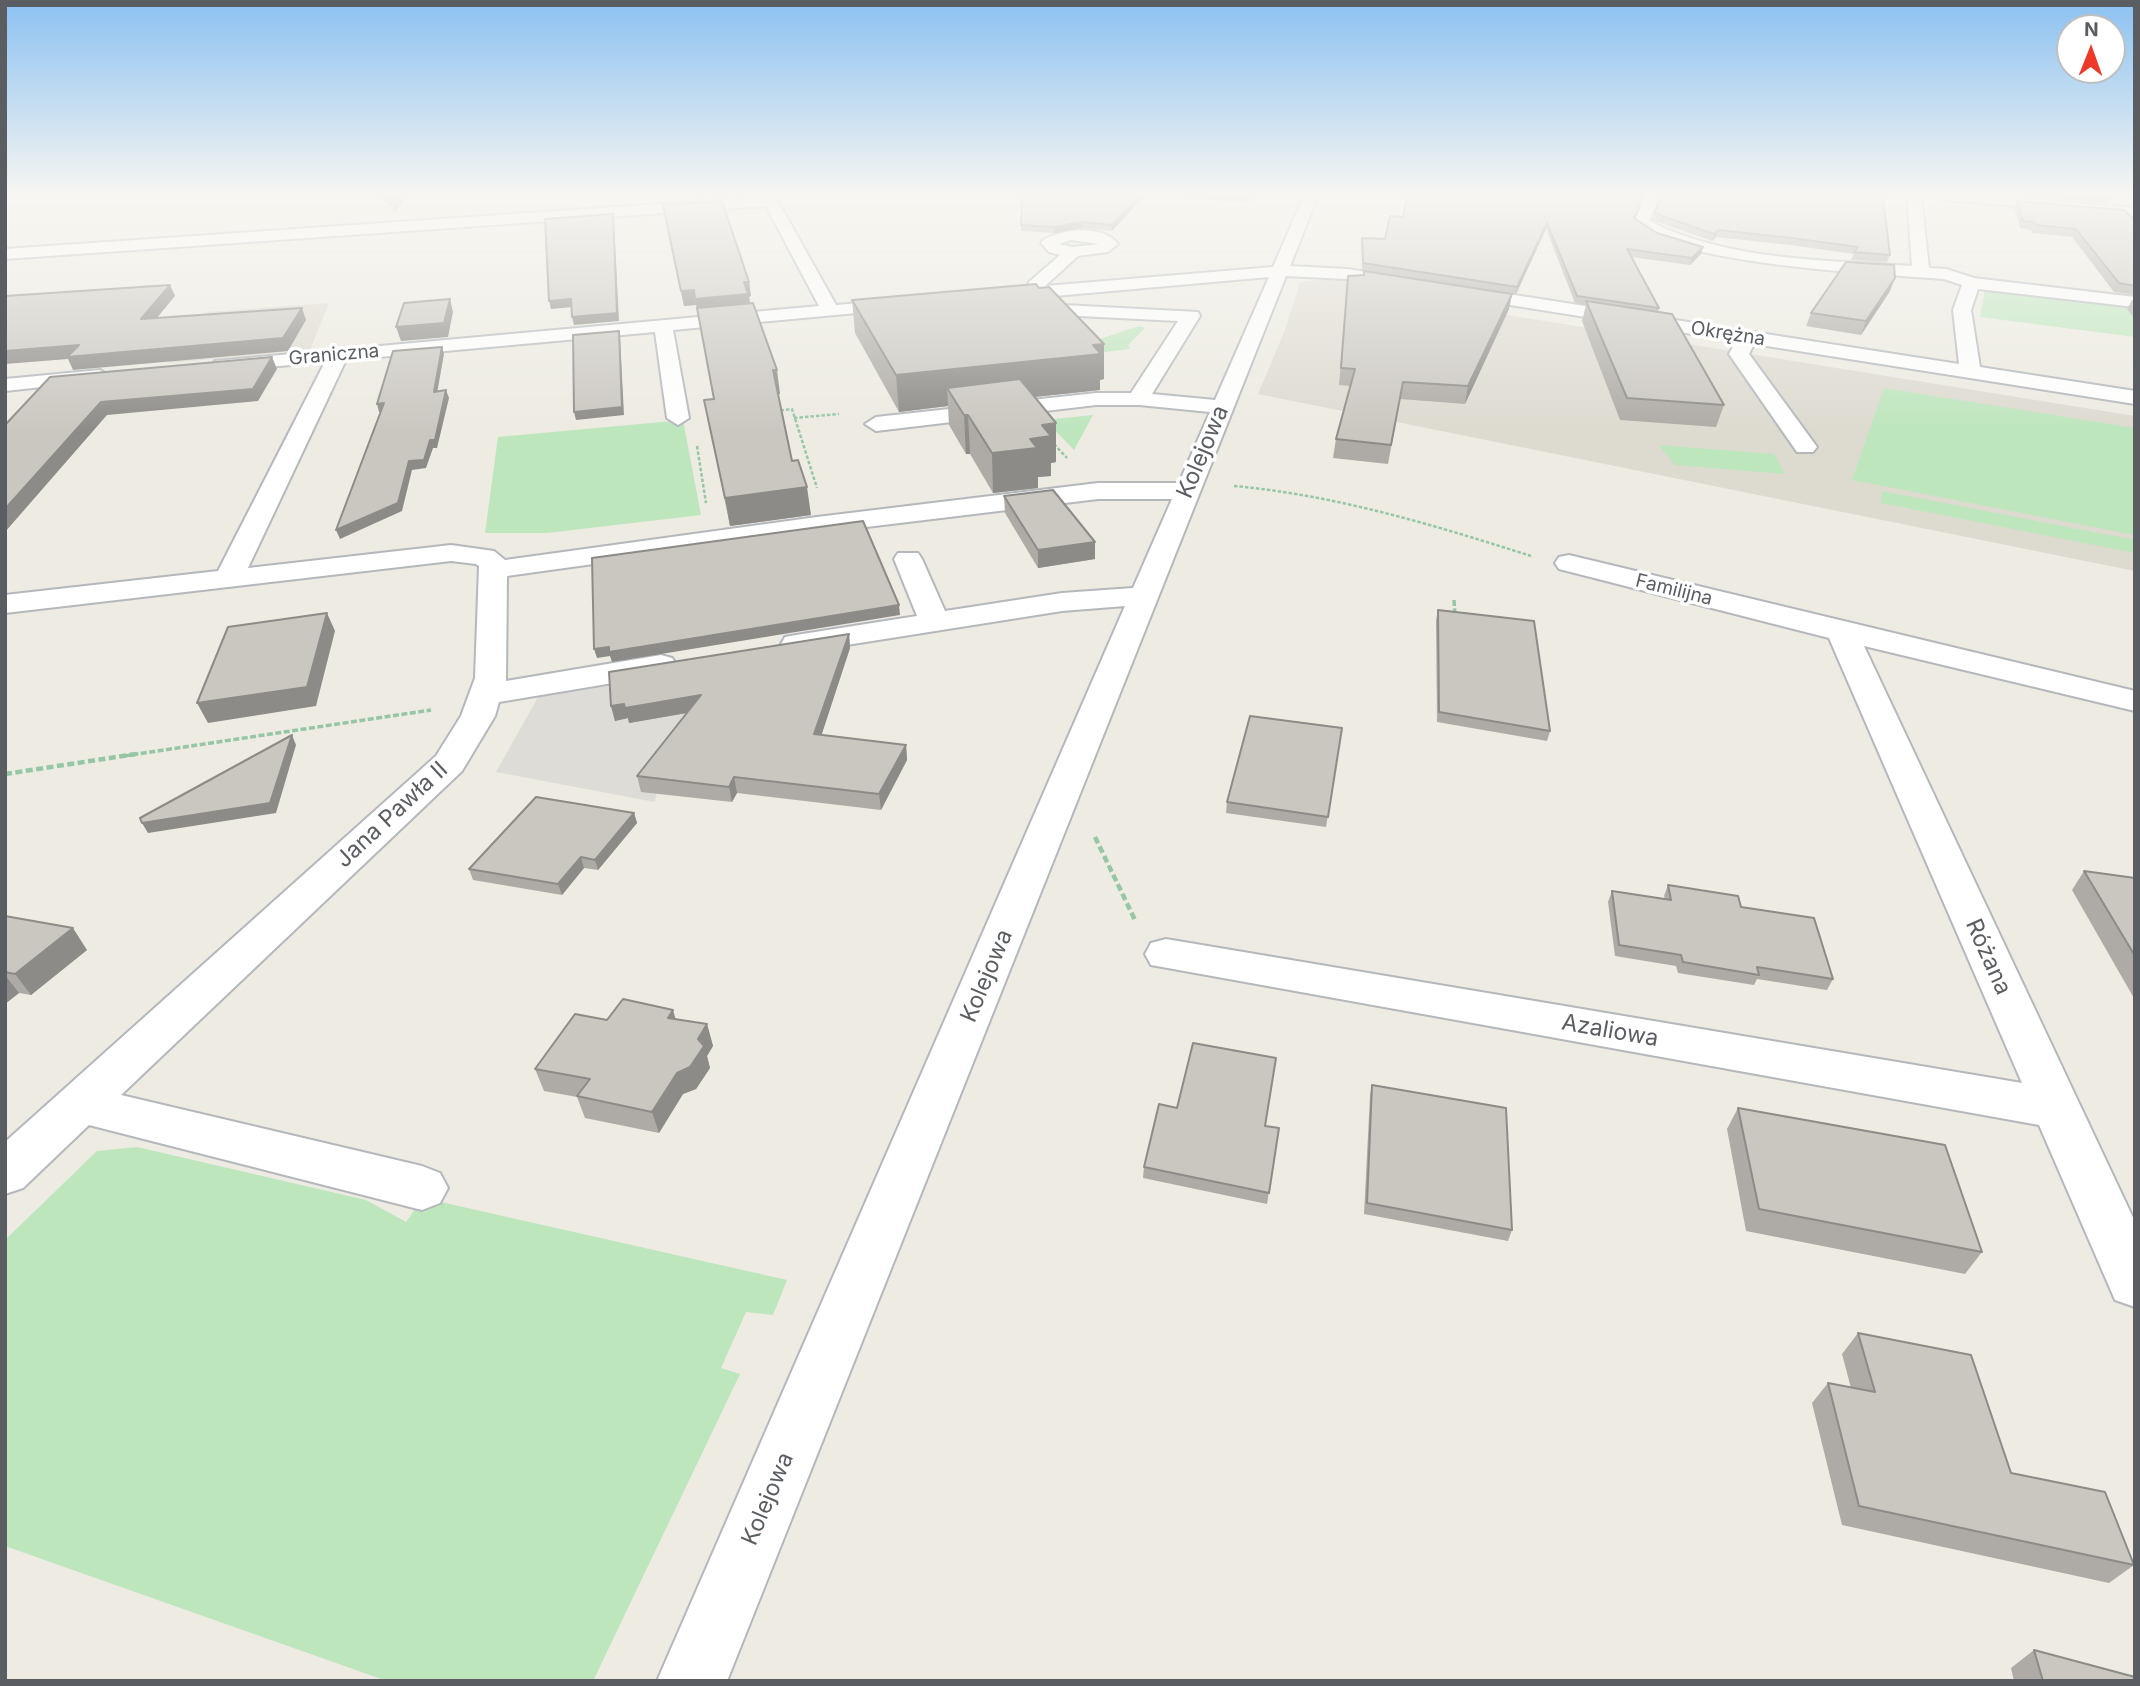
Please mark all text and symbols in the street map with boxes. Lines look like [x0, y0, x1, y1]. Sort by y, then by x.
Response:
north arrow [2056, 14, 2126, 84]
text: N [2084, 18, 2099, 41]
street label: Okrężna [1689, 317, 1767, 351]
street label: Graniczna [288, 340, 380, 370]
street label: Kolejowa [1171, 402, 1235, 502]
street label: Familijna [1633, 569, 1715, 611]
street label: Jana Pawła II [330, 756, 454, 874]
street label: Różana [1959, 915, 2017, 999]
street label: Kolejowa [955, 926, 1019, 1026]
street label: Azaliowa [1559, 1009, 1661, 1053]
street label: Kolejowa [736, 1449, 800, 1549]

